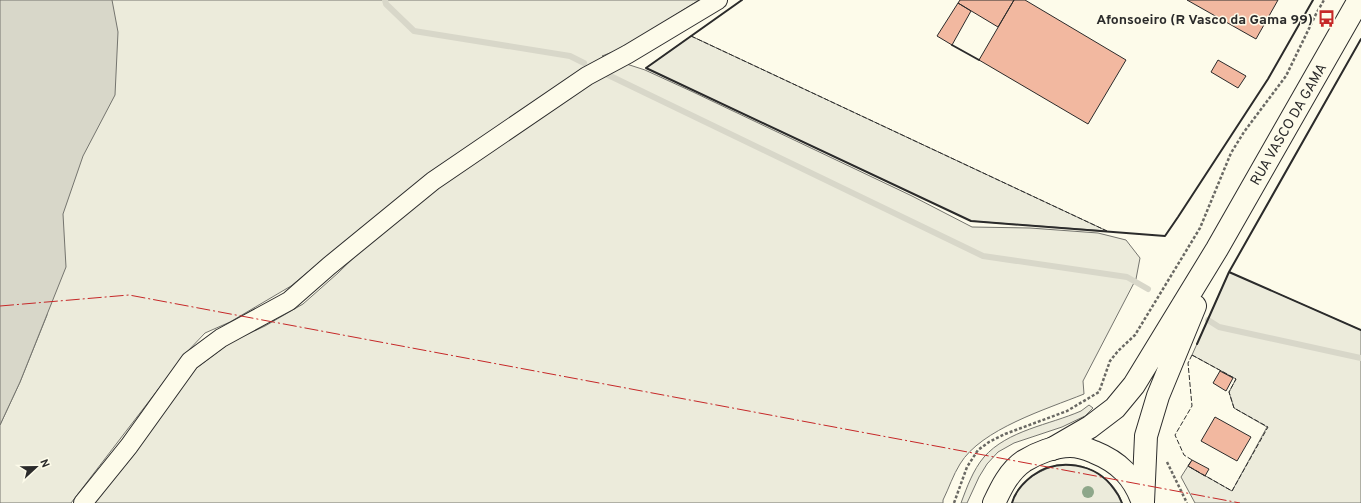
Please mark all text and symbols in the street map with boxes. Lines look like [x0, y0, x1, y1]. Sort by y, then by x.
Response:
bus stop icon: Afonsoeiro (R Vasco da Gama 99) [1316, 9, 1336, 29]
place label: Afonsoeiro (R Vasco da Gama 99) [1096, 12, 1313, 29]
street label: RUA VASCO DA GAMA [1247, 61, 1331, 189]
north arrow [16, 447, 56, 487]
text: N [36, 457, 52, 470]

